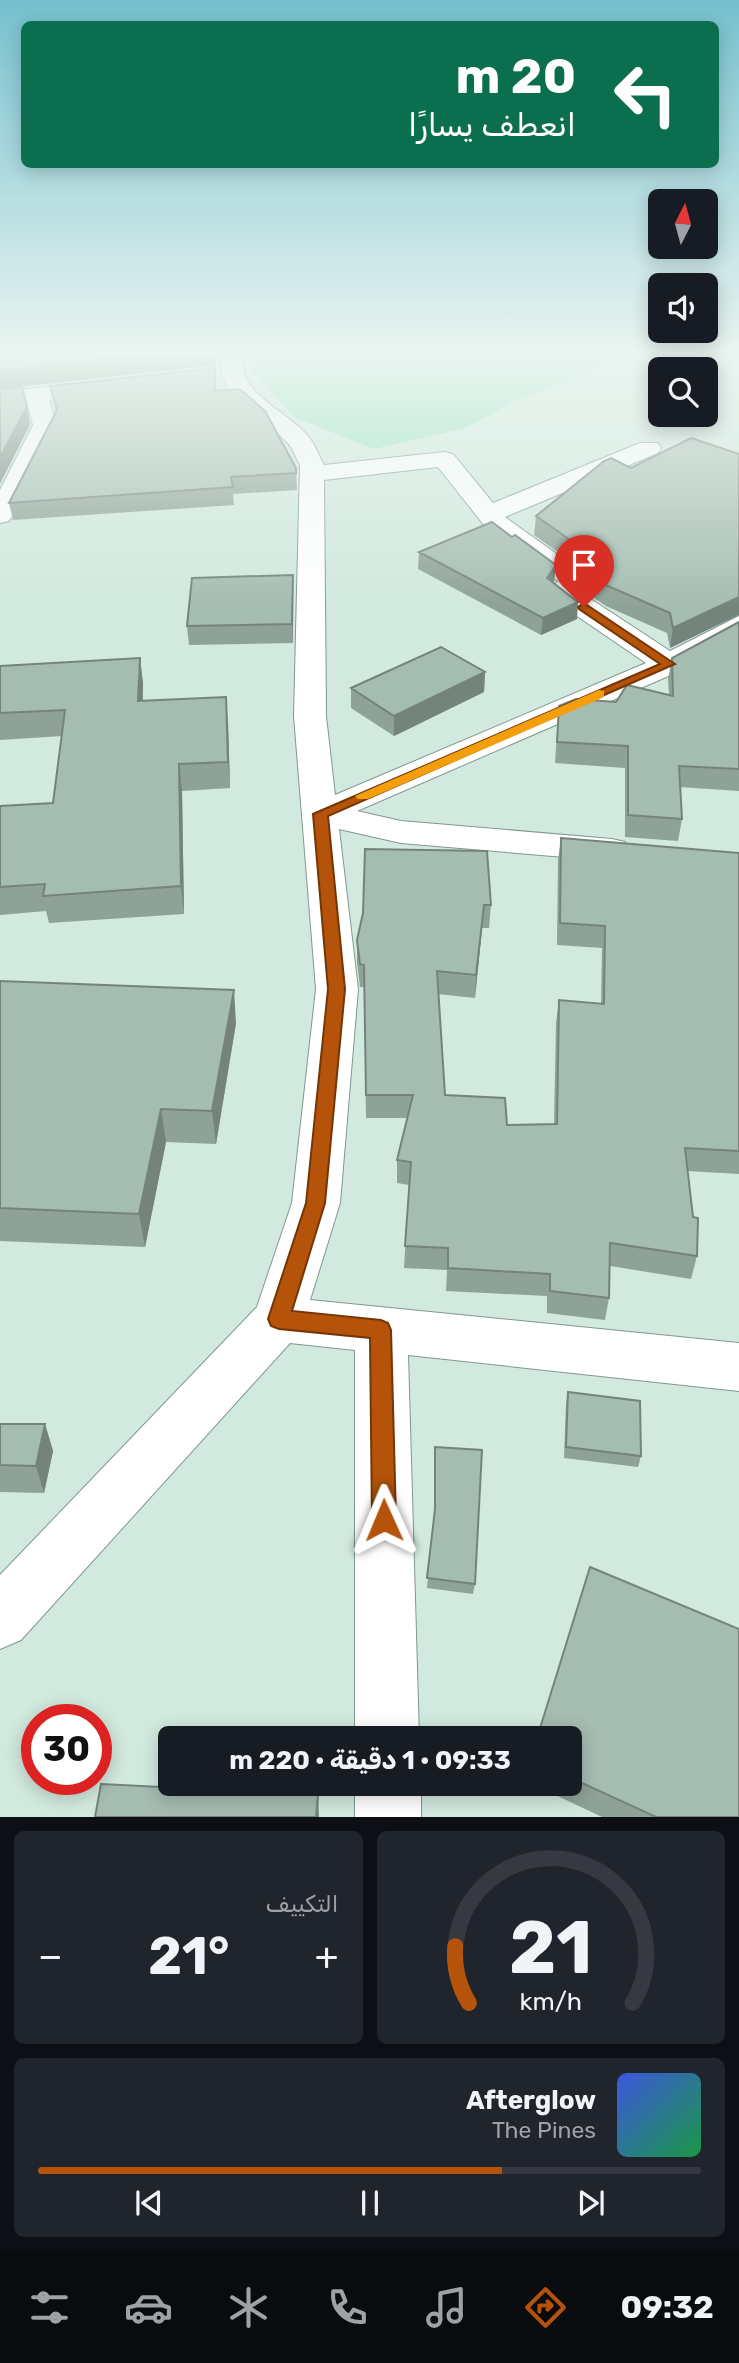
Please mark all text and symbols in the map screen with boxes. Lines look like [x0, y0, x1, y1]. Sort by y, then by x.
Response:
text: 20 m [456, 47, 576, 105]
icon: left [600, 49, 691, 140]
text: انعطف يسارًا [408, 106, 576, 144]
north arrow [648, 189, 718, 259]
map controls [648, 189, 718, 427]
button: sound [648, 273, 718, 343]
button: search [648, 357, 718, 427]
pin [554, 535, 614, 607]
icon: arrive [565, 546, 603, 584]
position arrow [347, 1483, 421, 1557]
speed limit sign: 30 [21, 1704, 112, 1795]
text: 09:33 · 1 دقيقة · 220 m [229, 1745, 511, 1776]
text: التكييف [266, 1890, 339, 1918]
text: 21 [509, 1906, 593, 1992]
text: 21° [148, 1925, 229, 1987]
text: − [38, 1933, 63, 1979]
text: + [315, 1933, 339, 1979]
text: km/h [520, 1987, 582, 2016]
text: Afterglow [466, 2085, 596, 2116]
text: The Pines [492, 2116, 596, 2144]
icon: previous [130, 2184, 168, 2222]
icon: pause [351, 2184, 389, 2222]
icon: next [572, 2184, 610, 2222]
icon: filters [25, 2283, 74, 2332]
icon: car [124, 2283, 173, 2332]
icon: climate [224, 2283, 273, 2332]
icon: phone [323, 2283, 372, 2332]
icon: music [422, 2283, 471, 2332]
icon: directions [521, 2283, 570, 2332]
text: 09:32 [620, 2288, 714, 2326]

